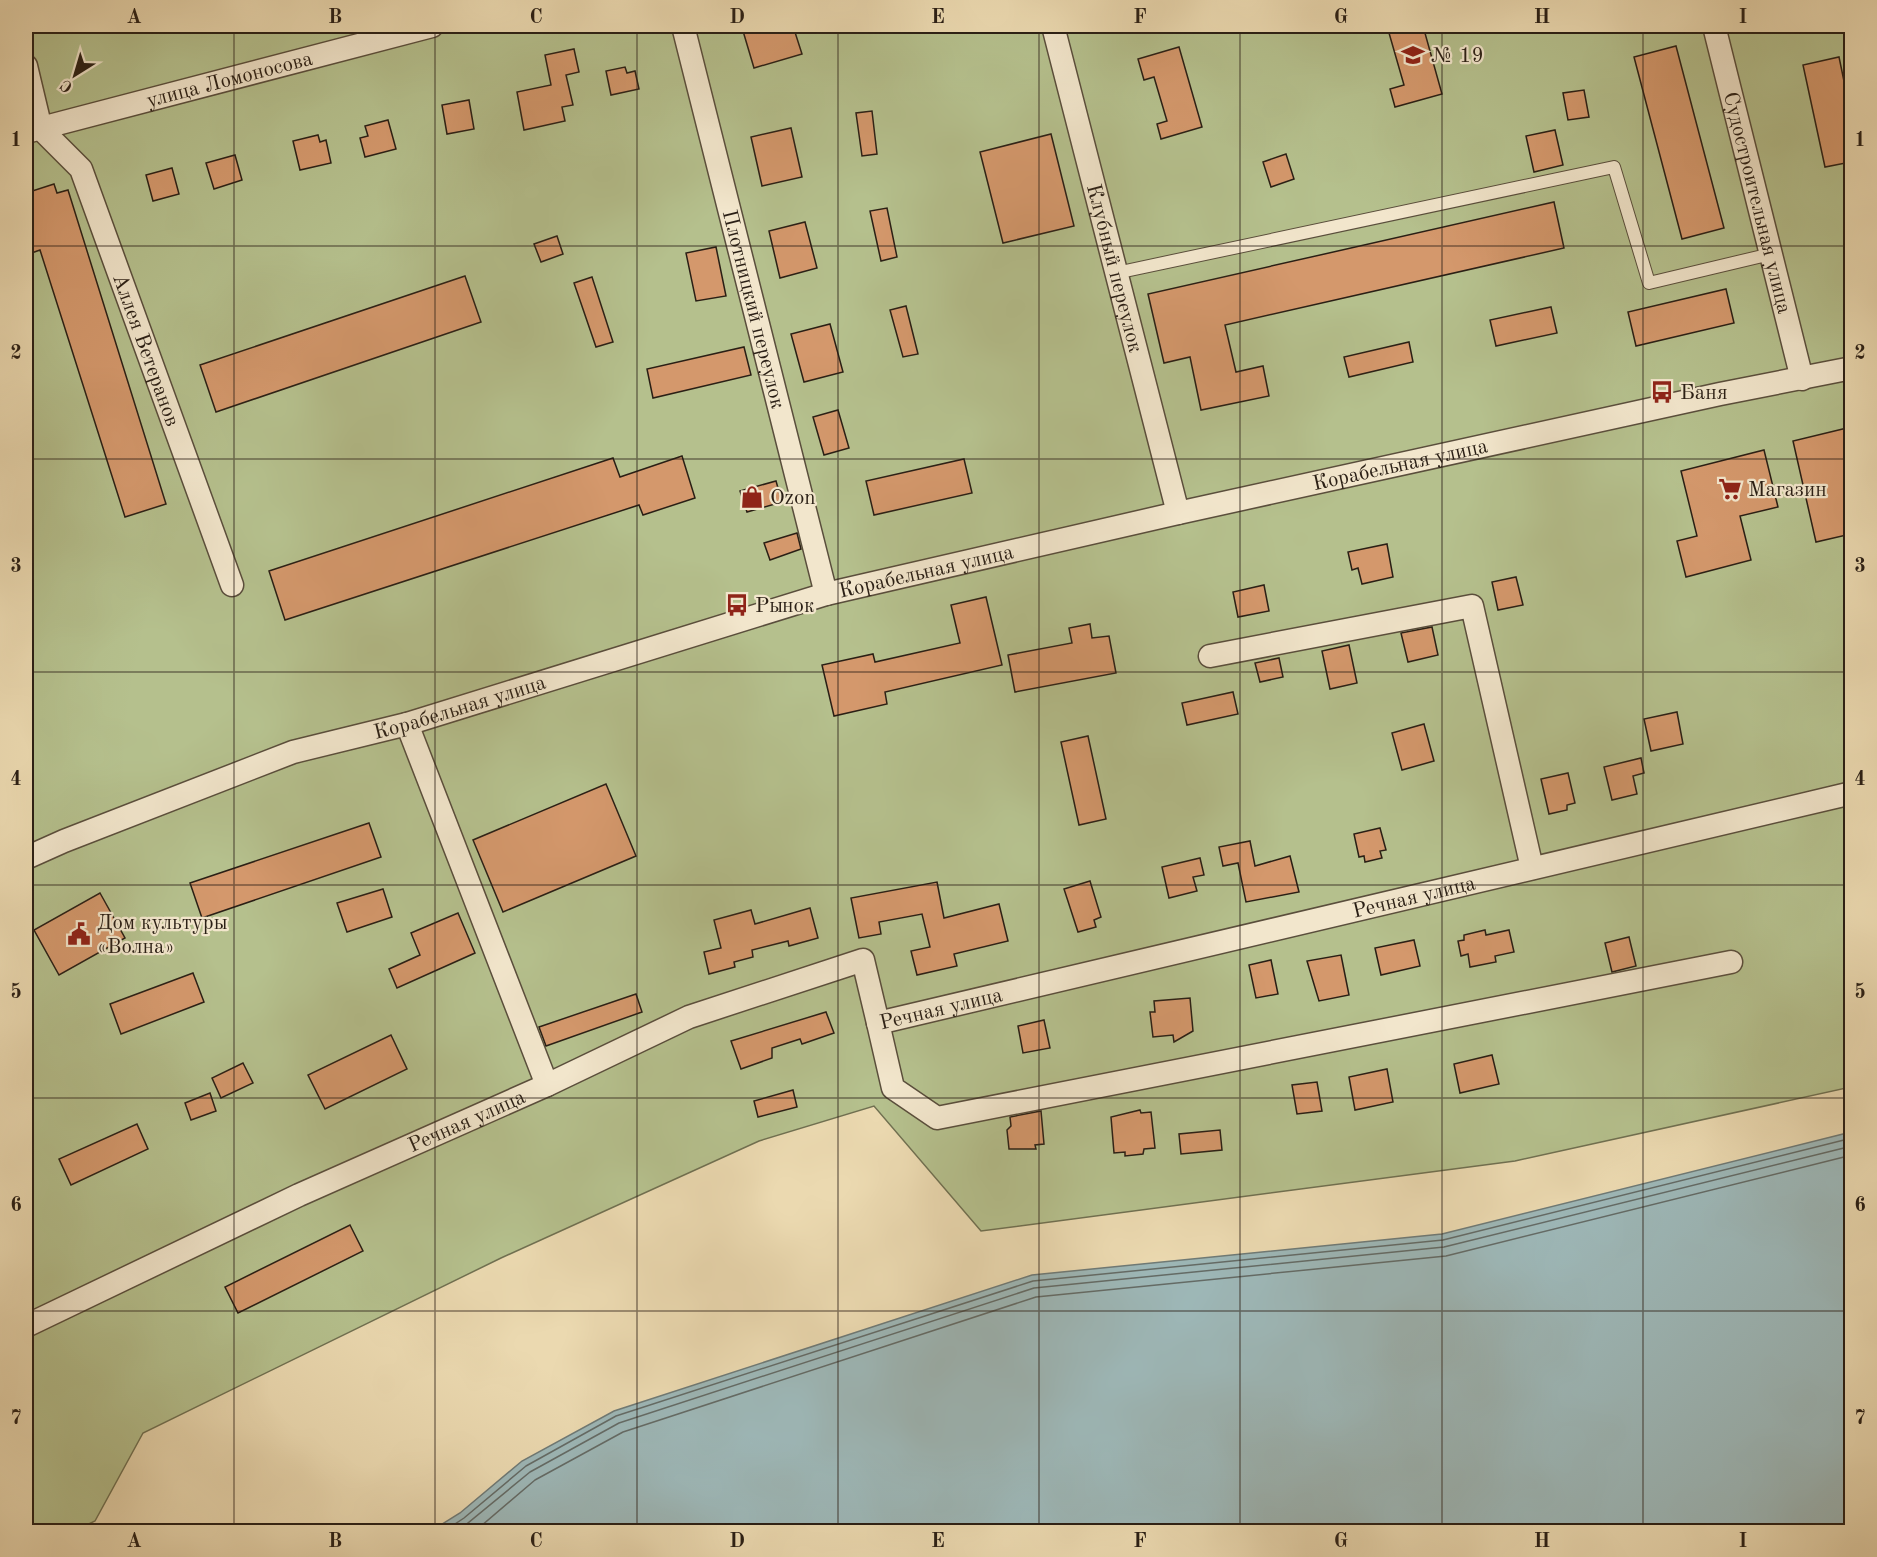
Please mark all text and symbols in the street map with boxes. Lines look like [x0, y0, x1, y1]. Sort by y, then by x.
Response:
text: A [126, 8, 142, 28]
text: B [328, 8, 342, 28]
text: C [529, 8, 543, 28]
text: D [729, 8, 745, 28]
text: E [931, 8, 945, 28]
text: F [1133, 8, 1147, 28]
text: G [1334, 8, 1348, 28]
text: H [1534, 8, 1550, 28]
text: I [1739, 8, 1747, 28]
school or university icon: № 19 [1400, 42, 1426, 68]
north arrow [45, 45, 105, 105]
place label: № 19 [1431, 46, 1484, 67]
street label: улица Ломоносова [144, 49, 315, 112]
text: С [58, 76, 76, 95]
street label: Судостроительная улица [1719, 90, 1794, 316]
text: 1 [10, 131, 22, 151]
text: 1 [1854, 131, 1866, 151]
street label: Клубный переулок [1082, 182, 1146, 356]
street label: Плотницкий переулок [718, 208, 788, 412]
street label: Аллея Ветеранов [108, 271, 183, 430]
text: 2 [10, 344, 22, 364]
text: 2 [1854, 344, 1866, 364]
bus stop icon: Баня [1649, 379, 1675, 405]
place label: Баня [1680, 383, 1728, 404]
street label: Корабельная улица [1311, 436, 1490, 495]
supermarket icon: Магазин [1717, 476, 1743, 502]
place label: Магазин [1748, 480, 1827, 501]
shop icon: Ozon [739, 484, 765, 510]
place label: Ozon [770, 488, 816, 509]
street label: Корабельная улица [837, 542, 1016, 603]
text: 3 [10, 557, 22, 577]
text: 3 [1854, 557, 1866, 577]
bus stop icon: Рынок [724, 592, 750, 618]
place label: Рынок [755, 596, 815, 617]
street label: Корабельная улица [372, 673, 549, 744]
text: 4 [10, 770, 22, 790]
text: 4 [1854, 770, 1866, 790]
street label: Речная улица [1351, 873, 1478, 923]
place label: Дом культуры «Волна» [97, 913, 228, 958]
public building icon: Дом культуры «Волна» [66, 921, 92, 947]
text: 5 [10, 982, 22, 1003]
text: 5 [1854, 982, 1866, 1003]
street label: Речная улица [878, 985, 1005, 1034]
street label: Речная улица [405, 1087, 529, 1157]
text: 6 [10, 1196, 22, 1216]
text: 6 [1854, 1196, 1866, 1216]
text: 7 [10, 1409, 22, 1429]
text: 7 [1854, 1409, 1866, 1429]
text: A [126, 1532, 142, 1552]
text: B [328, 1532, 342, 1552]
text: C [529, 1532, 543, 1552]
text: D [729, 1532, 745, 1552]
text: E [931, 1532, 945, 1552]
text: F [1133, 1532, 1147, 1552]
text: G [1334, 1532, 1348, 1552]
text: H [1534, 1532, 1550, 1552]
text: I [1739, 1532, 1747, 1552]

